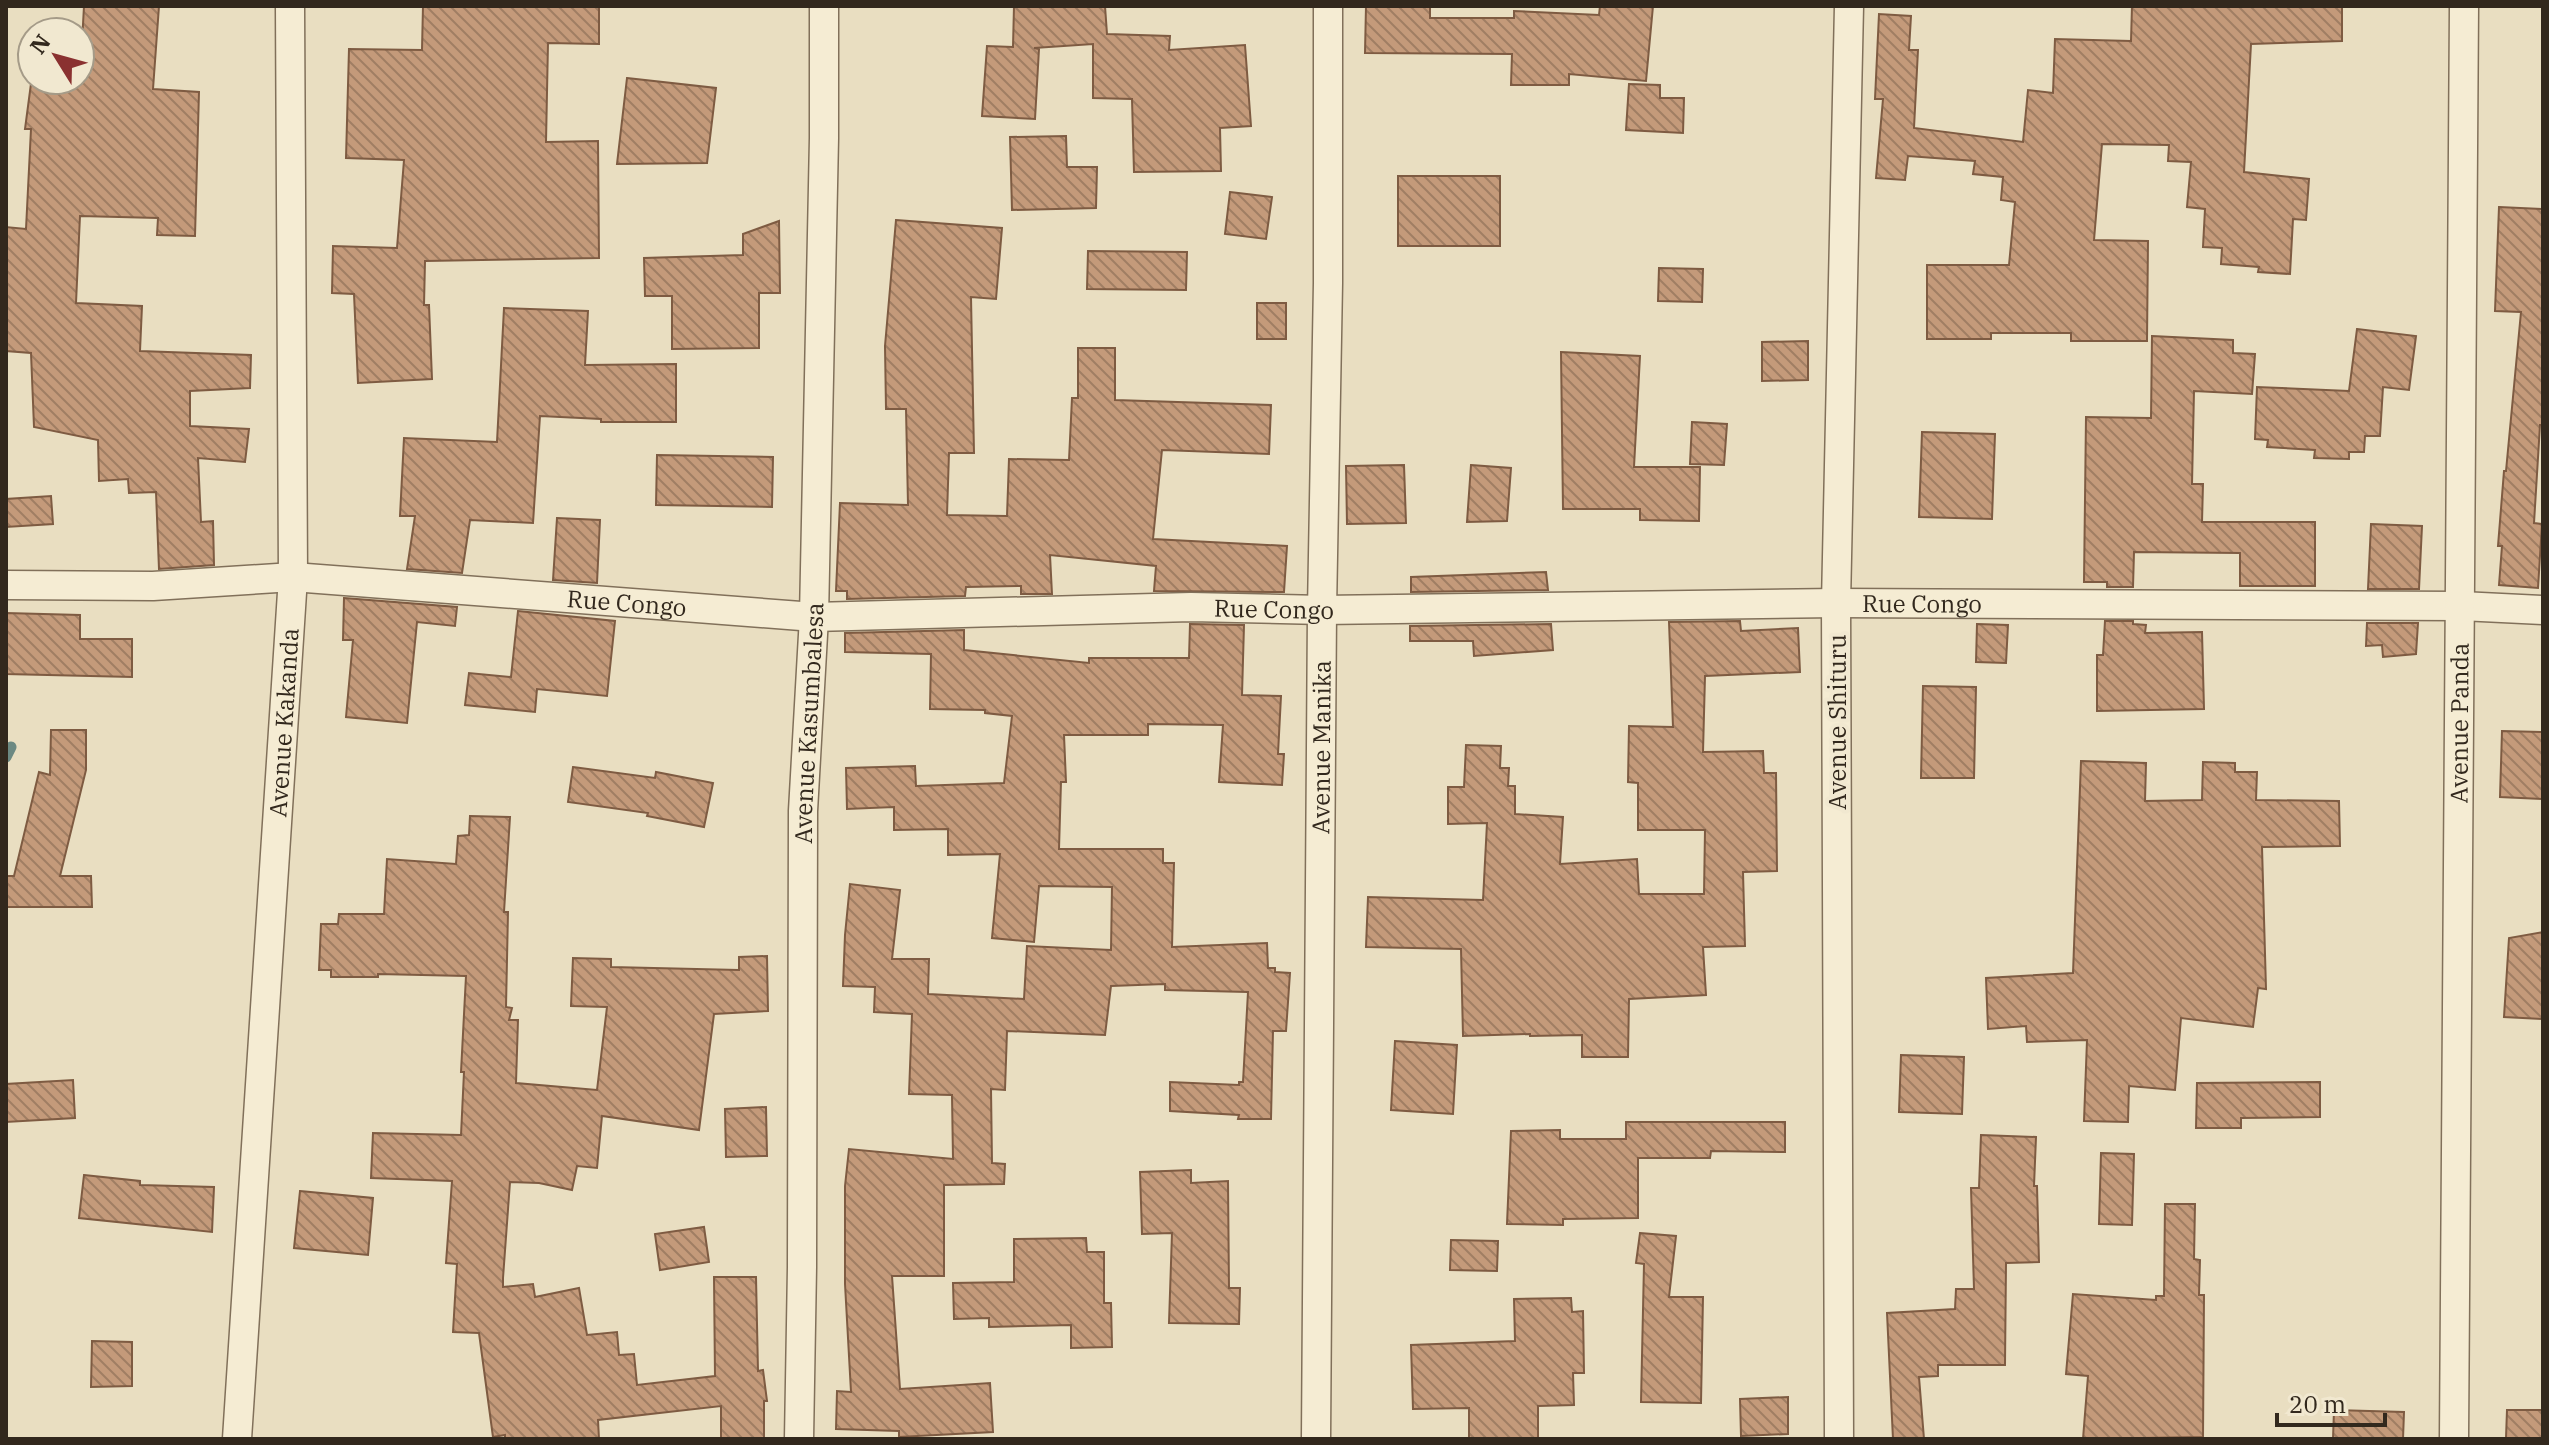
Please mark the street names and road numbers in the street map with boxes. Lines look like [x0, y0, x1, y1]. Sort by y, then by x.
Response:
street label: Rue Congo [566, 582, 688, 623]
street label: Rue Congo [1862, 587, 1982, 620]
street label: Rue Congo [1214, 592, 1334, 626]
street label: Avenue Kasumbalesa [787, 602, 830, 844]
street label: Avenue Kakanda [261, 627, 306, 818]
street label: Avenue Shituru [1821, 634, 1853, 810]
street label: Avenue Panda [2442, 643, 2476, 804]
street label: Avenue Manika [1304, 660, 1338, 834]

